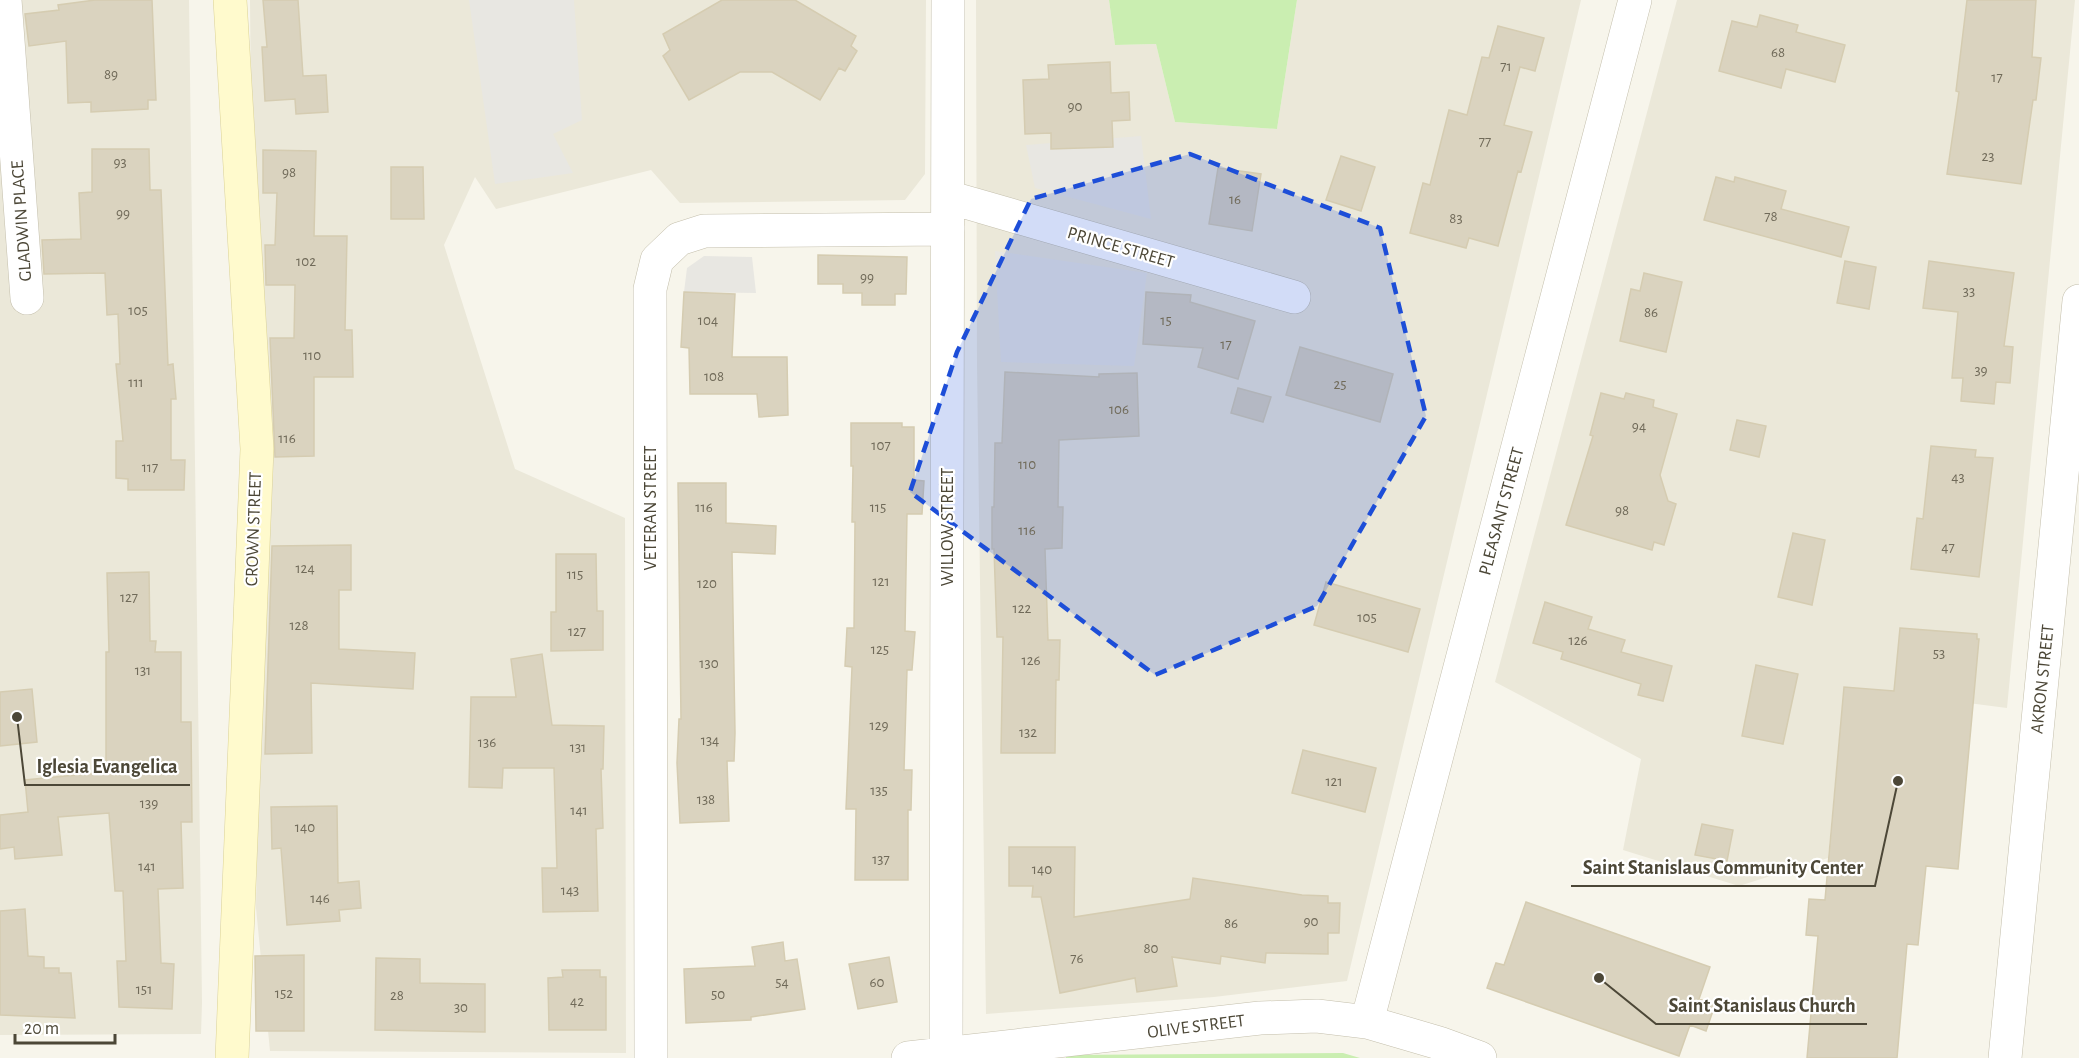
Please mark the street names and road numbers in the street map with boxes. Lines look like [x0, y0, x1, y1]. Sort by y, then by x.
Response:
street label: GLADWIN PLACE [9, 160, 35, 282]
street label: PRINCE STREET [1065, 224, 1176, 272]
street label: VETERAN STREET [642, 445, 660, 571]
street label: PLEASANT STREET [1476, 445, 1528, 577]
street label: WILLOW STREET [939, 468, 957, 586]
street label: CROWN STREET [243, 471, 265, 587]
street label: AKRON STREET [2028, 623, 2058, 735]
street label: OLIVE STREET [1146, 1012, 1246, 1042]

